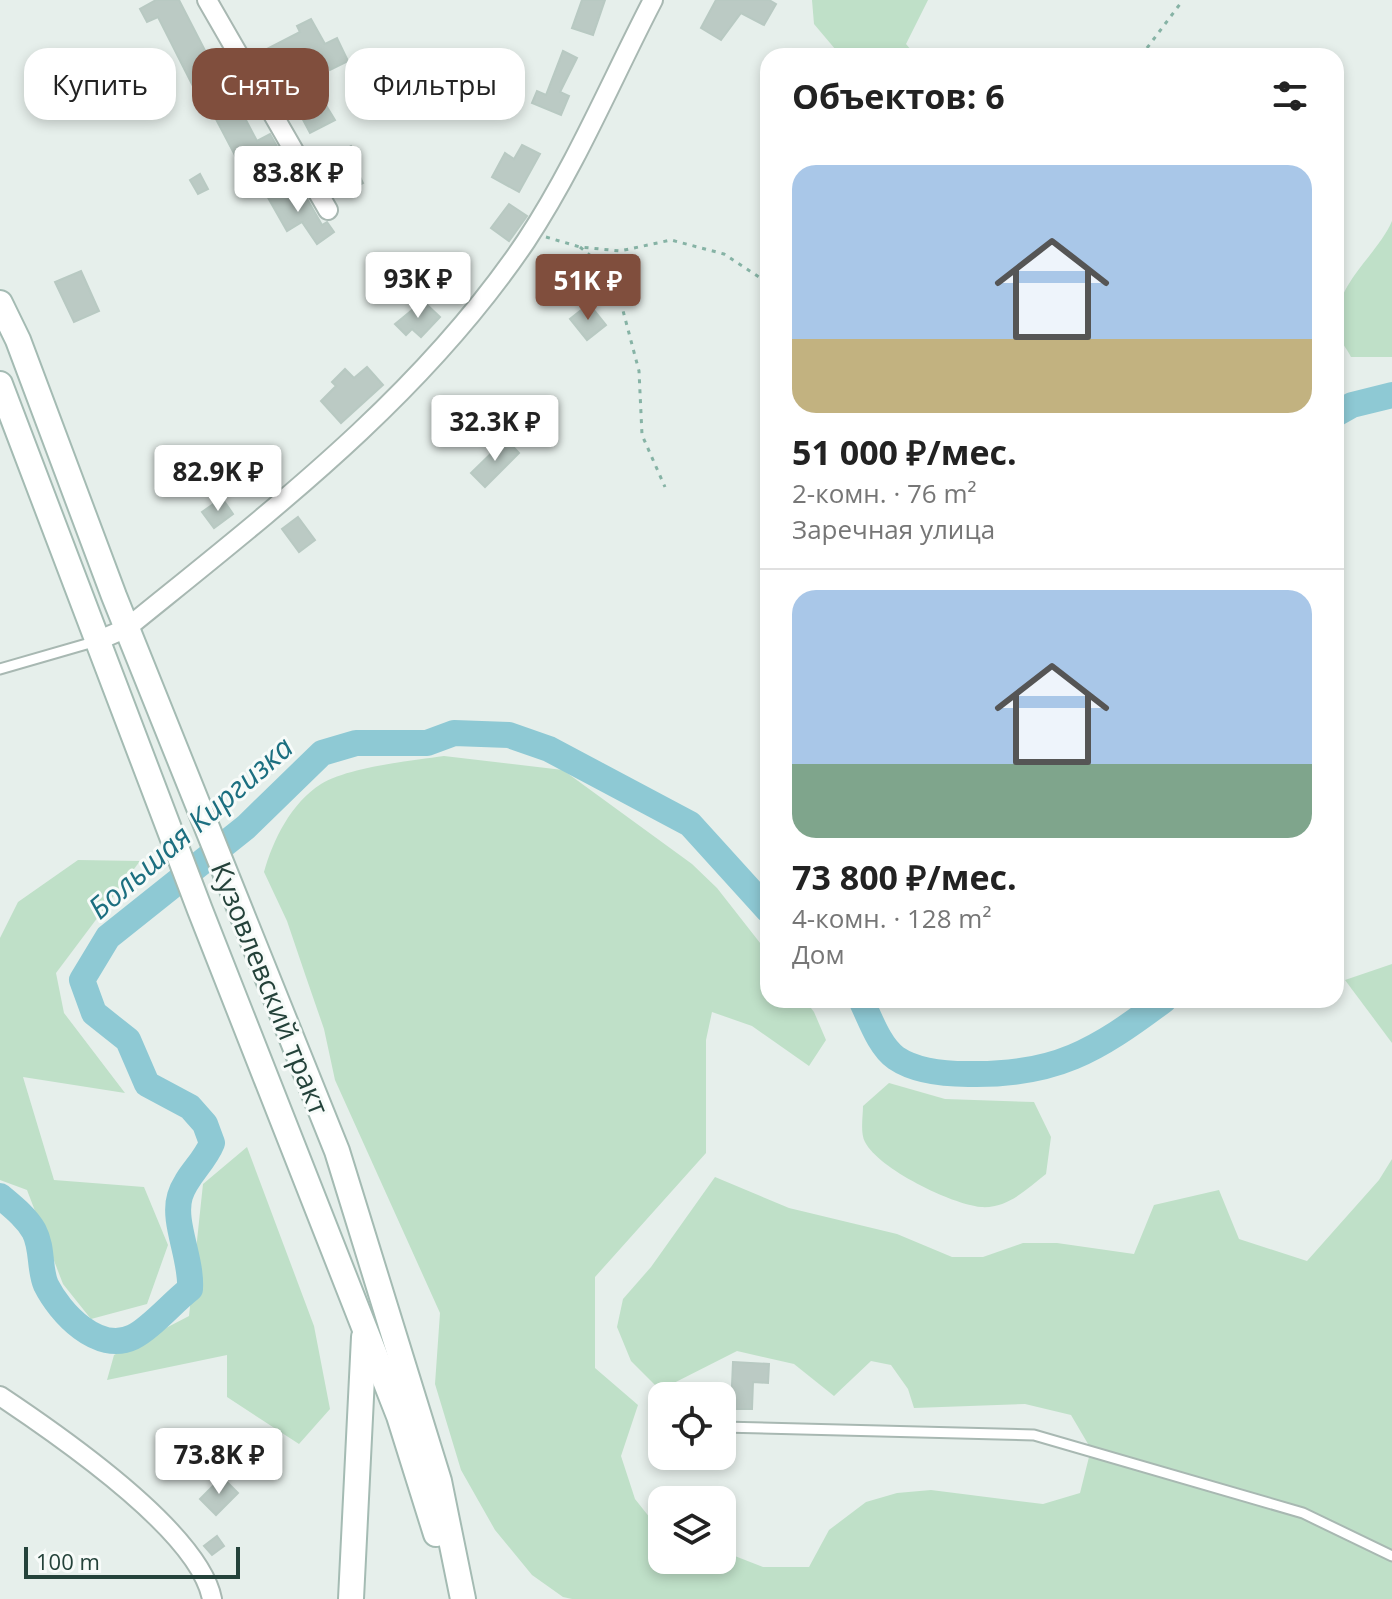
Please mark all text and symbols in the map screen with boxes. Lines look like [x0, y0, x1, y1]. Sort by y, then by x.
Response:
chip: Купить [24, 48, 176, 120]
chip: Снять [192, 48, 329, 120]
chip: Фильтры [345, 48, 525, 120]
text: Объектов: 6 [792, 73, 1005, 119]
icon: filters [1268, 74, 1312, 118]
pin: 83.8K ₽ [224, 146, 372, 214]
text: 83.8K ₽ [252, 154, 344, 190]
icon: home [980, 217, 1124, 361]
pin: 93K ₽ [362, 252, 474, 320]
pin: 51K ₽ [532, 254, 644, 322]
text: 93K ₽ [384, 260, 452, 296]
text: 51K ₽ [554, 262, 622, 298]
pin: 32.3K ₽ [421, 395, 569, 463]
text: 32.3K ₽ [449, 403, 541, 439]
text: 51 000 ₽/мес. [792, 429, 1017, 475]
pin: 82.9K ₽ [144, 445, 292, 513]
text: 82.9K ₽ [172, 453, 264, 489]
text: 2-комн. · 76 m² [792, 475, 977, 511]
text: Заречная улица [792, 511, 995, 547]
icon: home [980, 642, 1124, 786]
water label: Большая Киргизка [79, 726, 301, 928]
text: 73 800 ₽/мес. [792, 854, 1017, 900]
street label: Кузовлевский тракт [203, 856, 339, 1120]
text: 4-комн. · 128 m² [792, 900, 991, 936]
text: Дом [792, 936, 845, 972]
map controls [648, 1382, 736, 1574]
button: locate [648, 1382, 736, 1470]
pin: 73.8K ₽ [145, 1428, 293, 1496]
text: 73.8K ₽ [173, 1436, 265, 1472]
button: layers [648, 1486, 736, 1574]
scale bar [24, 1543, 240, 1579]
text: 100 m [36, 1546, 100, 1576]

